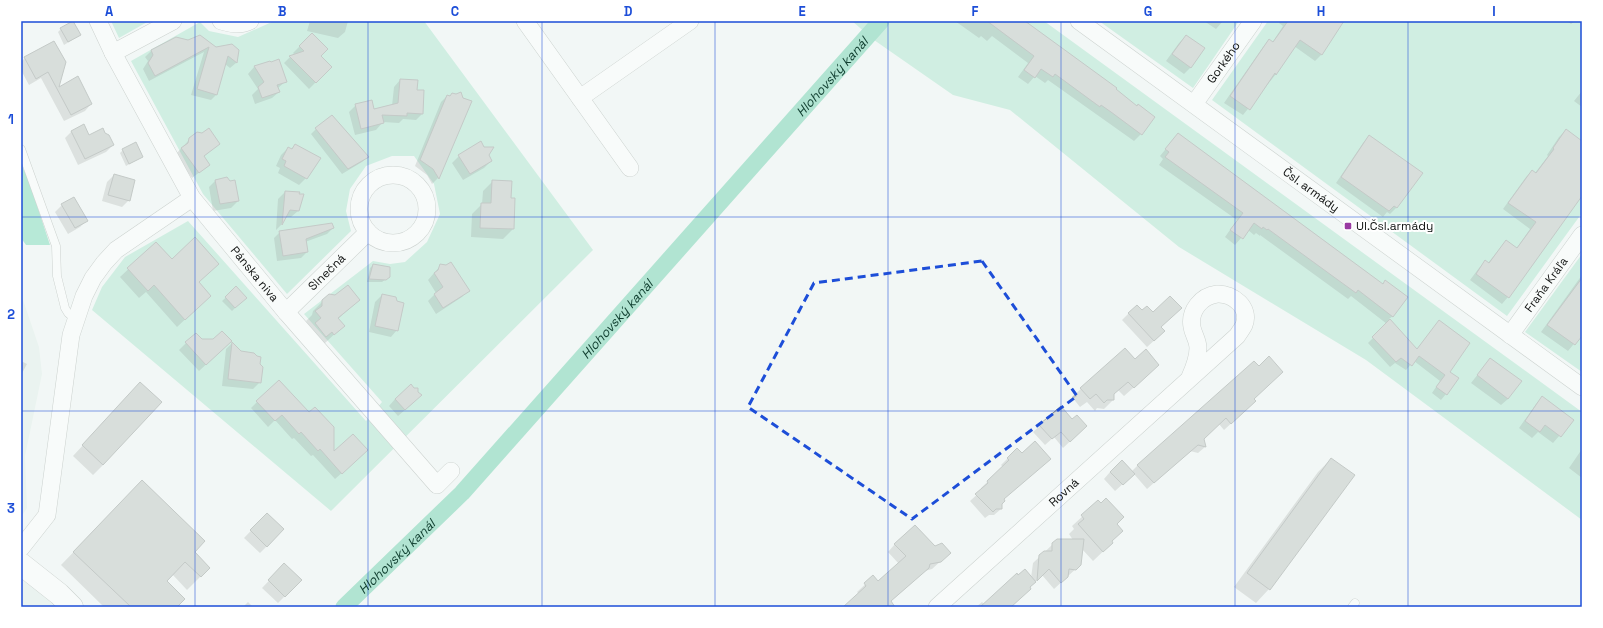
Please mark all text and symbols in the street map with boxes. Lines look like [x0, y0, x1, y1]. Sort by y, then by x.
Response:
text: A [105, 3, 114, 20]
text: B [278, 3, 287, 20]
text: C [451, 3, 459, 20]
text: D [624, 3, 633, 20]
text: E [798, 3, 806, 20]
text: F [972, 3, 979, 20]
text: G [1144, 3, 1152, 20]
text: H [1317, 3, 1325, 20]
text: I [1492, 3, 1496, 20]
water label: Hlohovský kanál [792, 32, 873, 120]
street label: Gorkého [1203, 38, 1244, 87]
text: 1 [8, 111, 14, 128]
street label: Čsl. armády [1280, 164, 1343, 216]
place label: Ul.Čsl.armády [1356, 218, 1433, 234]
marker: Ul.Čsl.armády [1343, 221, 1353, 231]
street label: Pánska niva [227, 243, 282, 305]
street label: Slnečná [305, 250, 349, 294]
street label: Fraňa Kráľa [1521, 254, 1572, 315]
water label: Hlohovský kanál [577, 275, 658, 362]
text: 2 [7, 306, 15, 323]
street label: Rovná [1045, 474, 1082, 510]
text: 3 [7, 500, 15, 517]
water label: Hlohovský kanál [355, 514, 440, 598]

